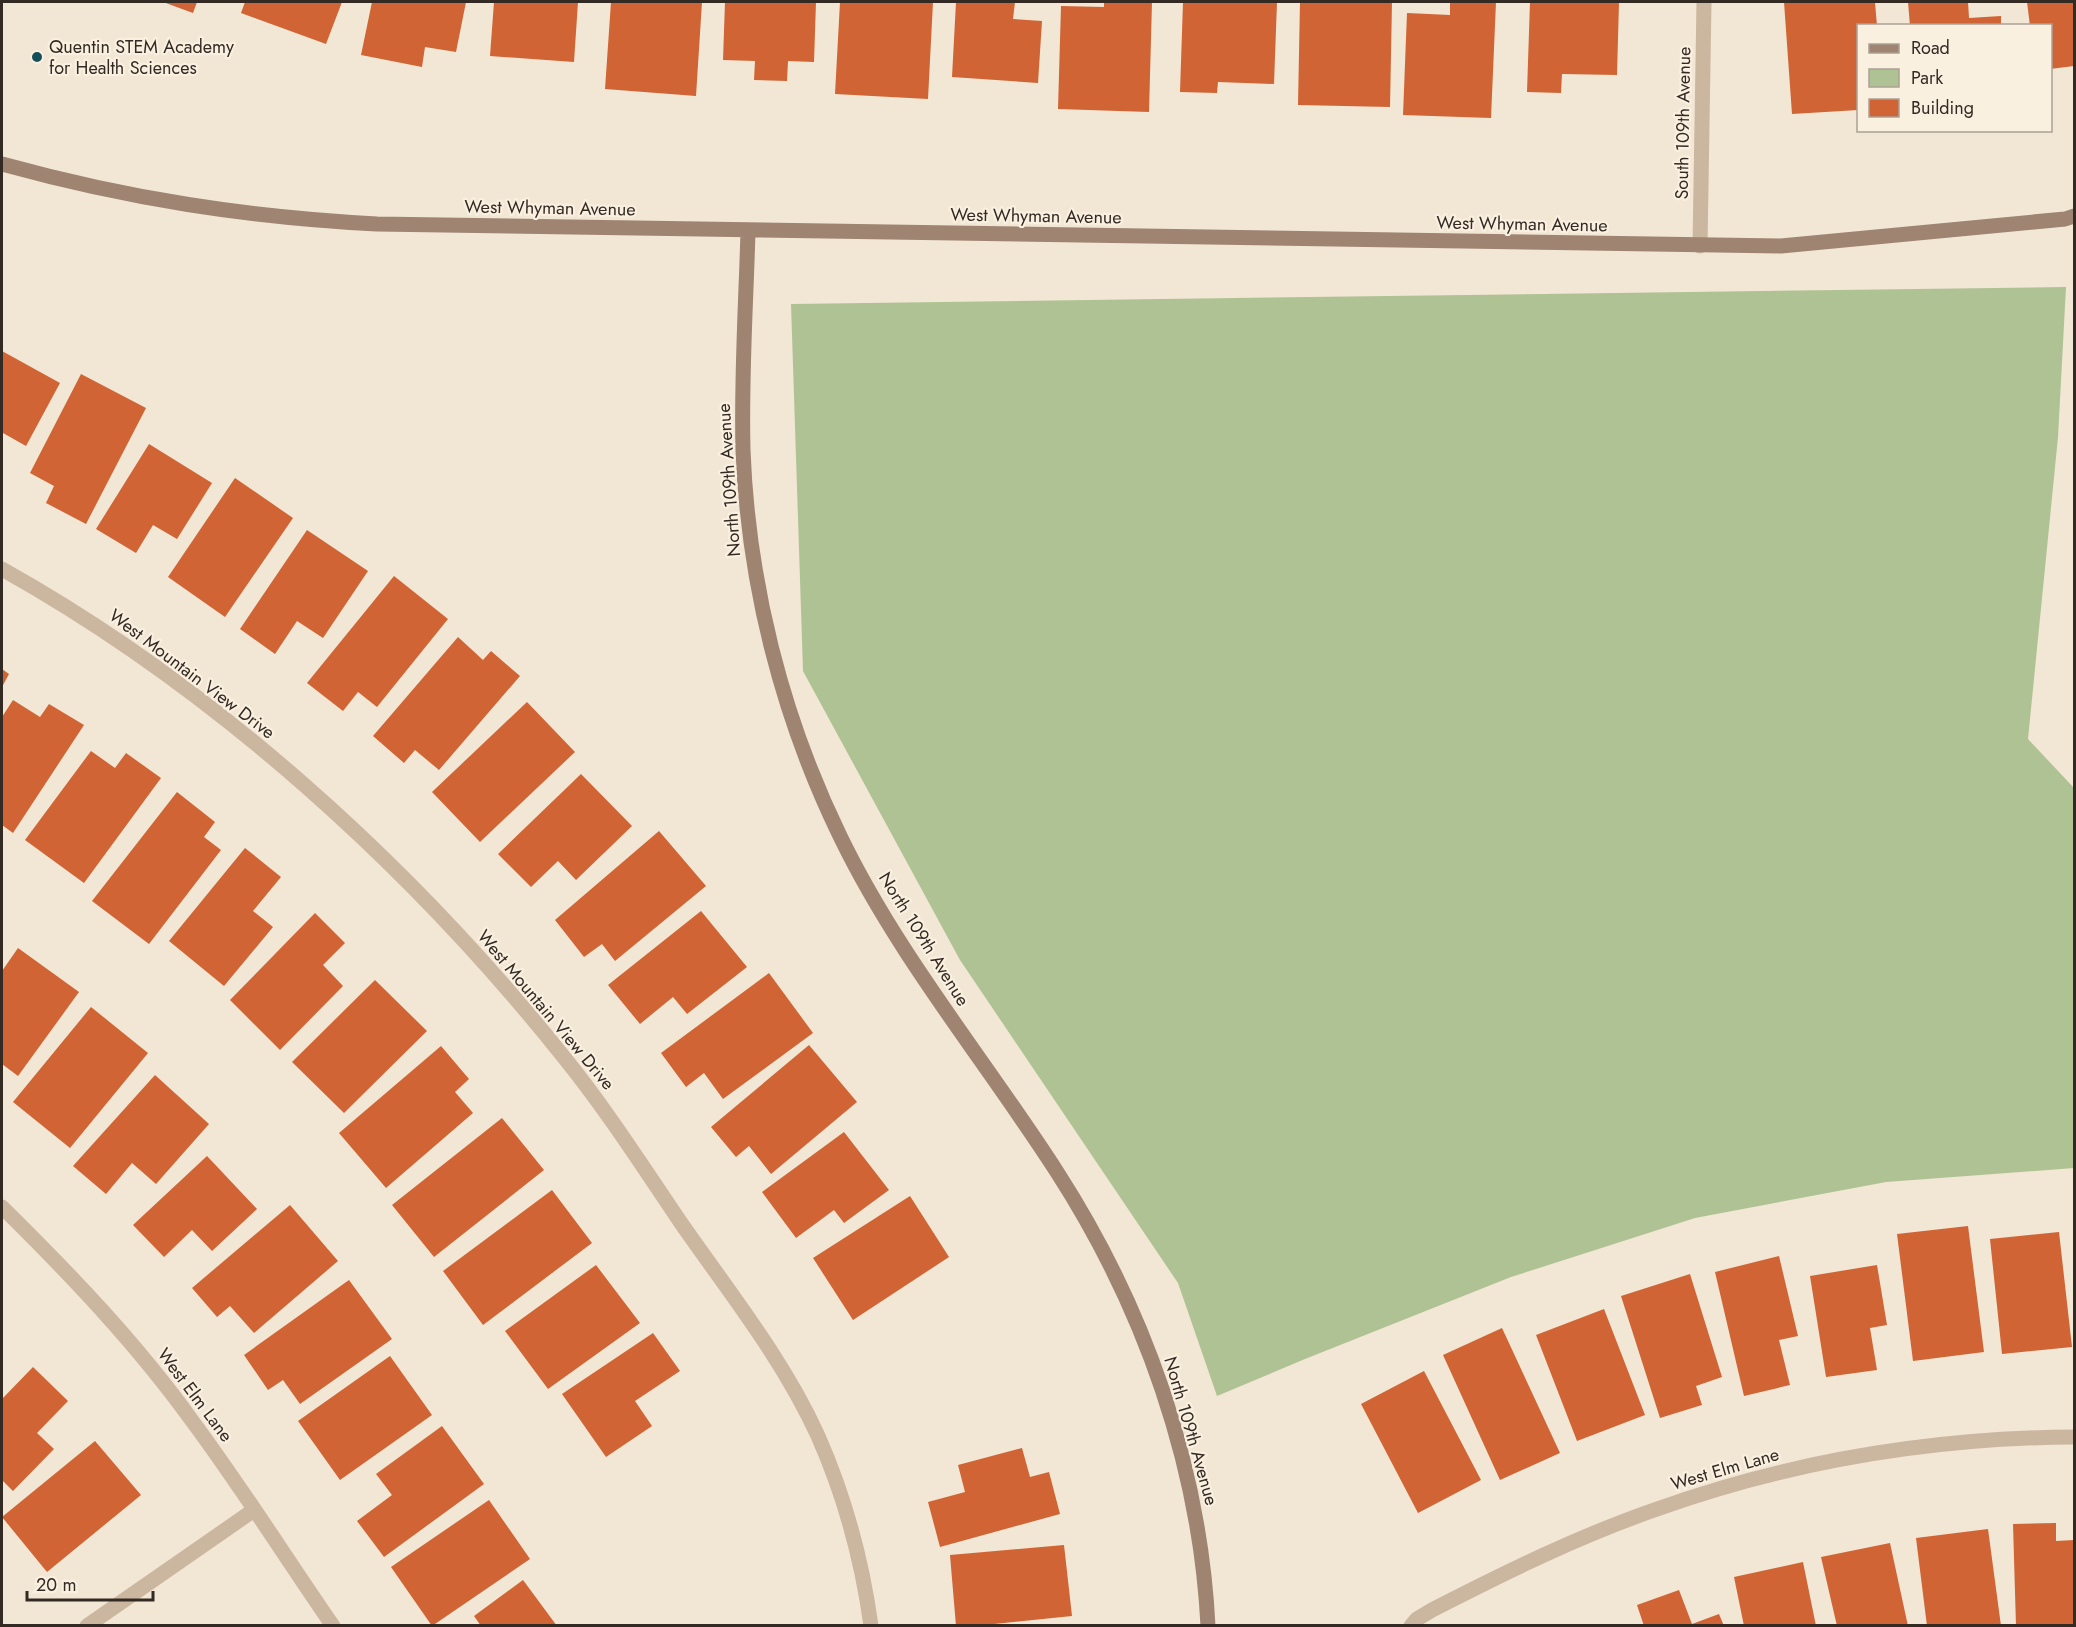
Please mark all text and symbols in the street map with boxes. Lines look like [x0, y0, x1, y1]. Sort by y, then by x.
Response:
legend [1857, 24, 2052, 132]
place label: Quentin STEM Academy for Health Sciences [49, 34, 234, 81]
text: Road [1911, 35, 1950, 61]
street label: South 109th Avenue [1669, 46, 1697, 200]
marker: Quentin STEM Academy for Health Sciences [30, 50, 44, 64]
text: Park [1911, 65, 1943, 91]
text: Building [1911, 95, 1974, 121]
street label: West Whyman Avenue [464, 194, 636, 222]
street label: West Whyman Avenue [950, 202, 1122, 230]
street label: West Whyman Avenue [1436, 210, 1608, 238]
street label: North 109th Avenue [711, 402, 747, 558]
street label: West Mountain View Drive [104, 603, 280, 745]
street label: North 109th Avenue [872, 867, 976, 1011]
street label: West Mountain View Drive [471, 924, 621, 1096]
street label: West Elm Lane [151, 1343, 239, 1447]
street label: North 109th Avenue [1157, 1354, 1225, 1508]
street label: West Elm Lane [1668, 1441, 1782, 1497]
scale bar [27, 1564, 153, 1602]
text: 20 m [36, 1572, 76, 1598]

